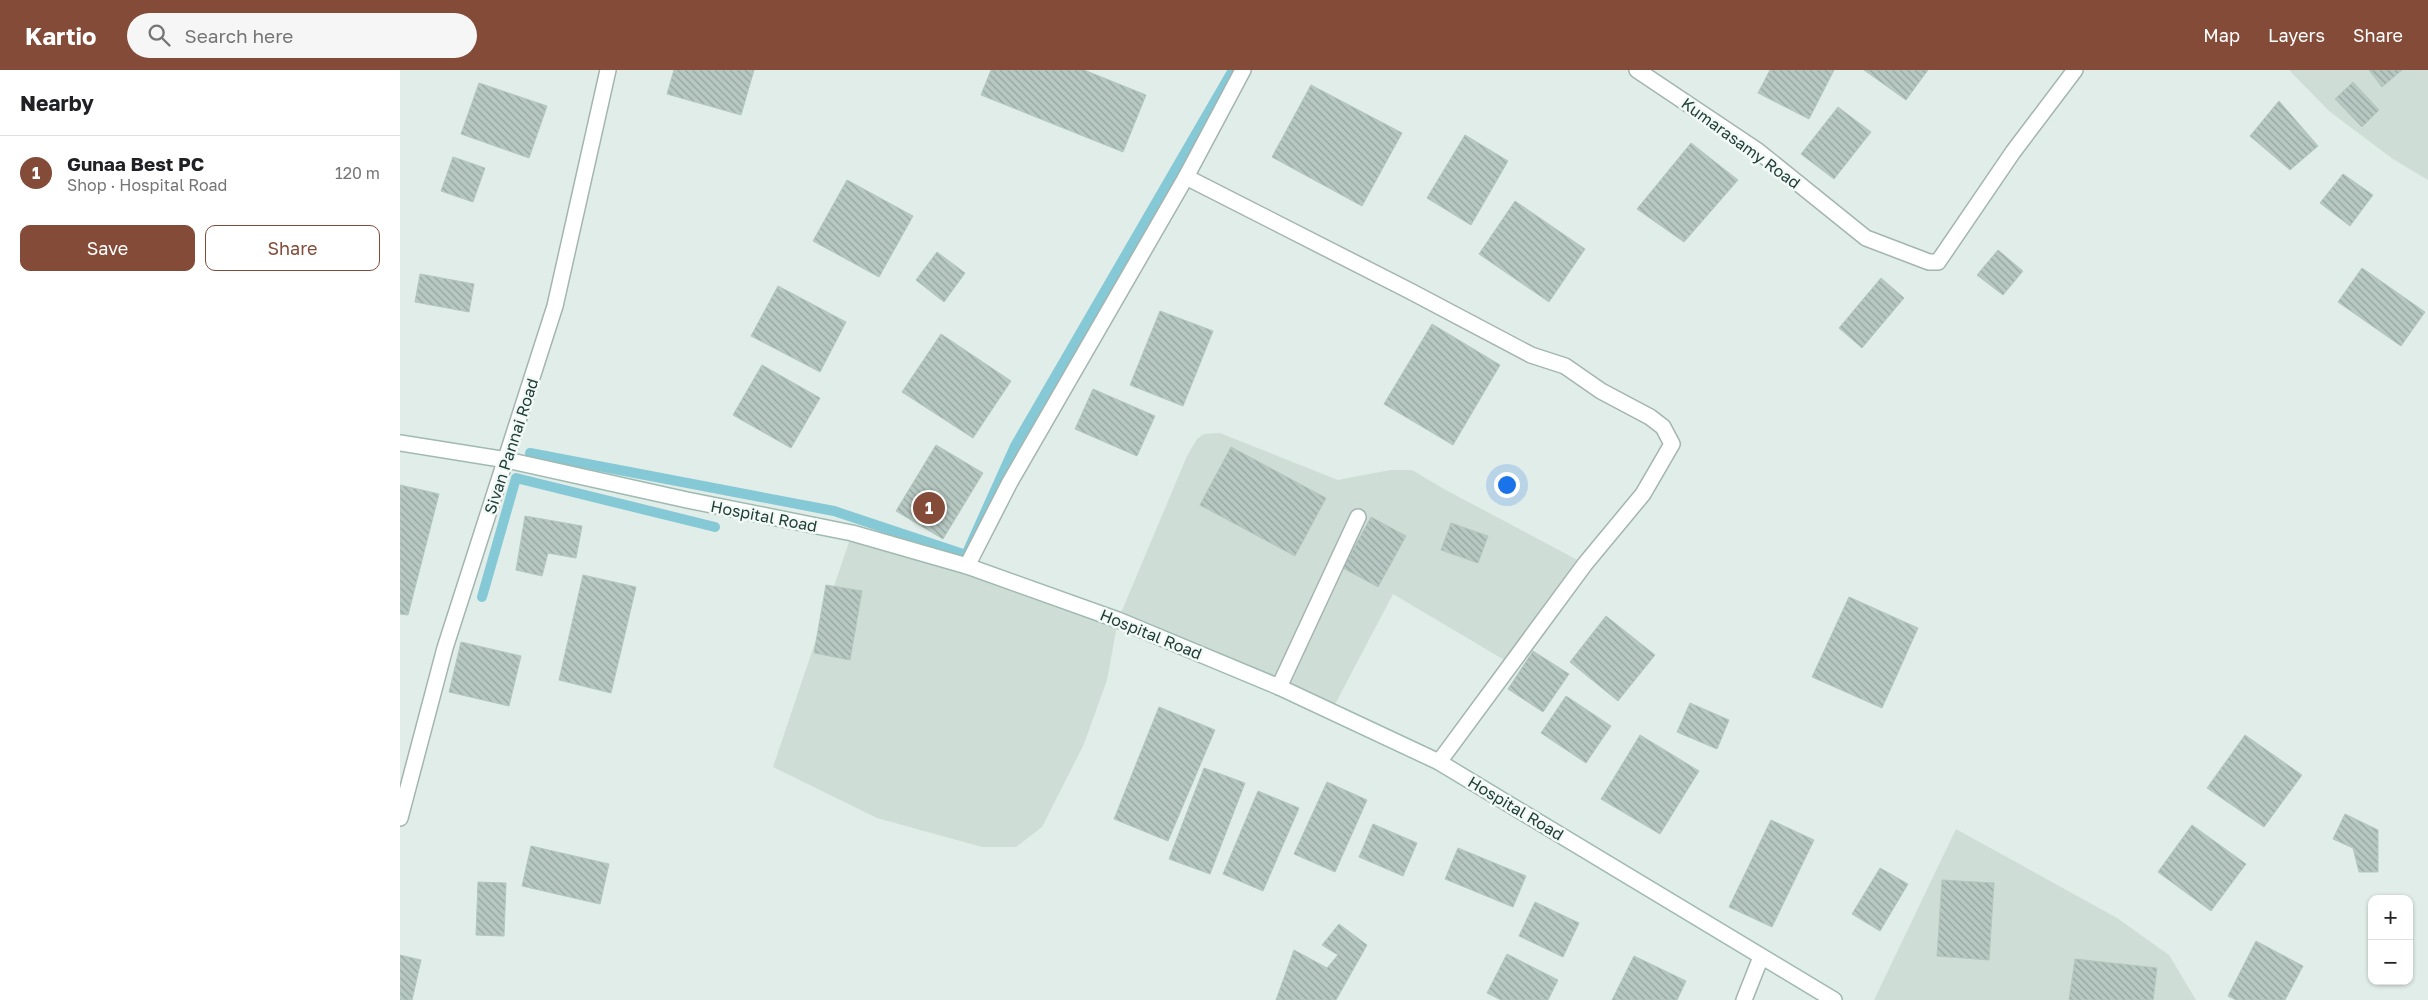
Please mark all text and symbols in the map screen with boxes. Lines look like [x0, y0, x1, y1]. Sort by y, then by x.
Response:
search box [127, 13, 477, 58]
text: Kartio [25, 21, 97, 50]
icon: search [145, 21, 173, 49]
text: Search here [185, 24, 293, 47]
text: Map [2203, 24, 2240, 46]
text: Layers [2268, 24, 2325, 46]
text: Share [2353, 24, 2403, 46]
text: Nearby [20, 90, 94, 116]
street label: Kumarasamy Road [1678, 93, 1804, 193]
text: Gunaa Best PC [67, 152, 204, 175]
text: 1 [32, 163, 40, 183]
text: 120 m [335, 163, 380, 183]
text: Shop · Hospital Road [67, 175, 227, 195]
button: Save [20, 225, 195, 271]
button: Share [205, 225, 380, 271]
street label: Sivan Pannai Road [480, 376, 542, 516]
your location [1494, 472, 1520, 498]
pin: 1 [913, 489, 945, 527]
street label: Hospital Road [709, 496, 819, 536]
street label: Hospital Road [1097, 604, 1205, 664]
street label: Hospital Road [1465, 772, 1567, 844]
map controls [2368, 895, 2413, 985]
button: + [2368, 895, 2413, 940]
button: − [2368, 940, 2413, 985]

